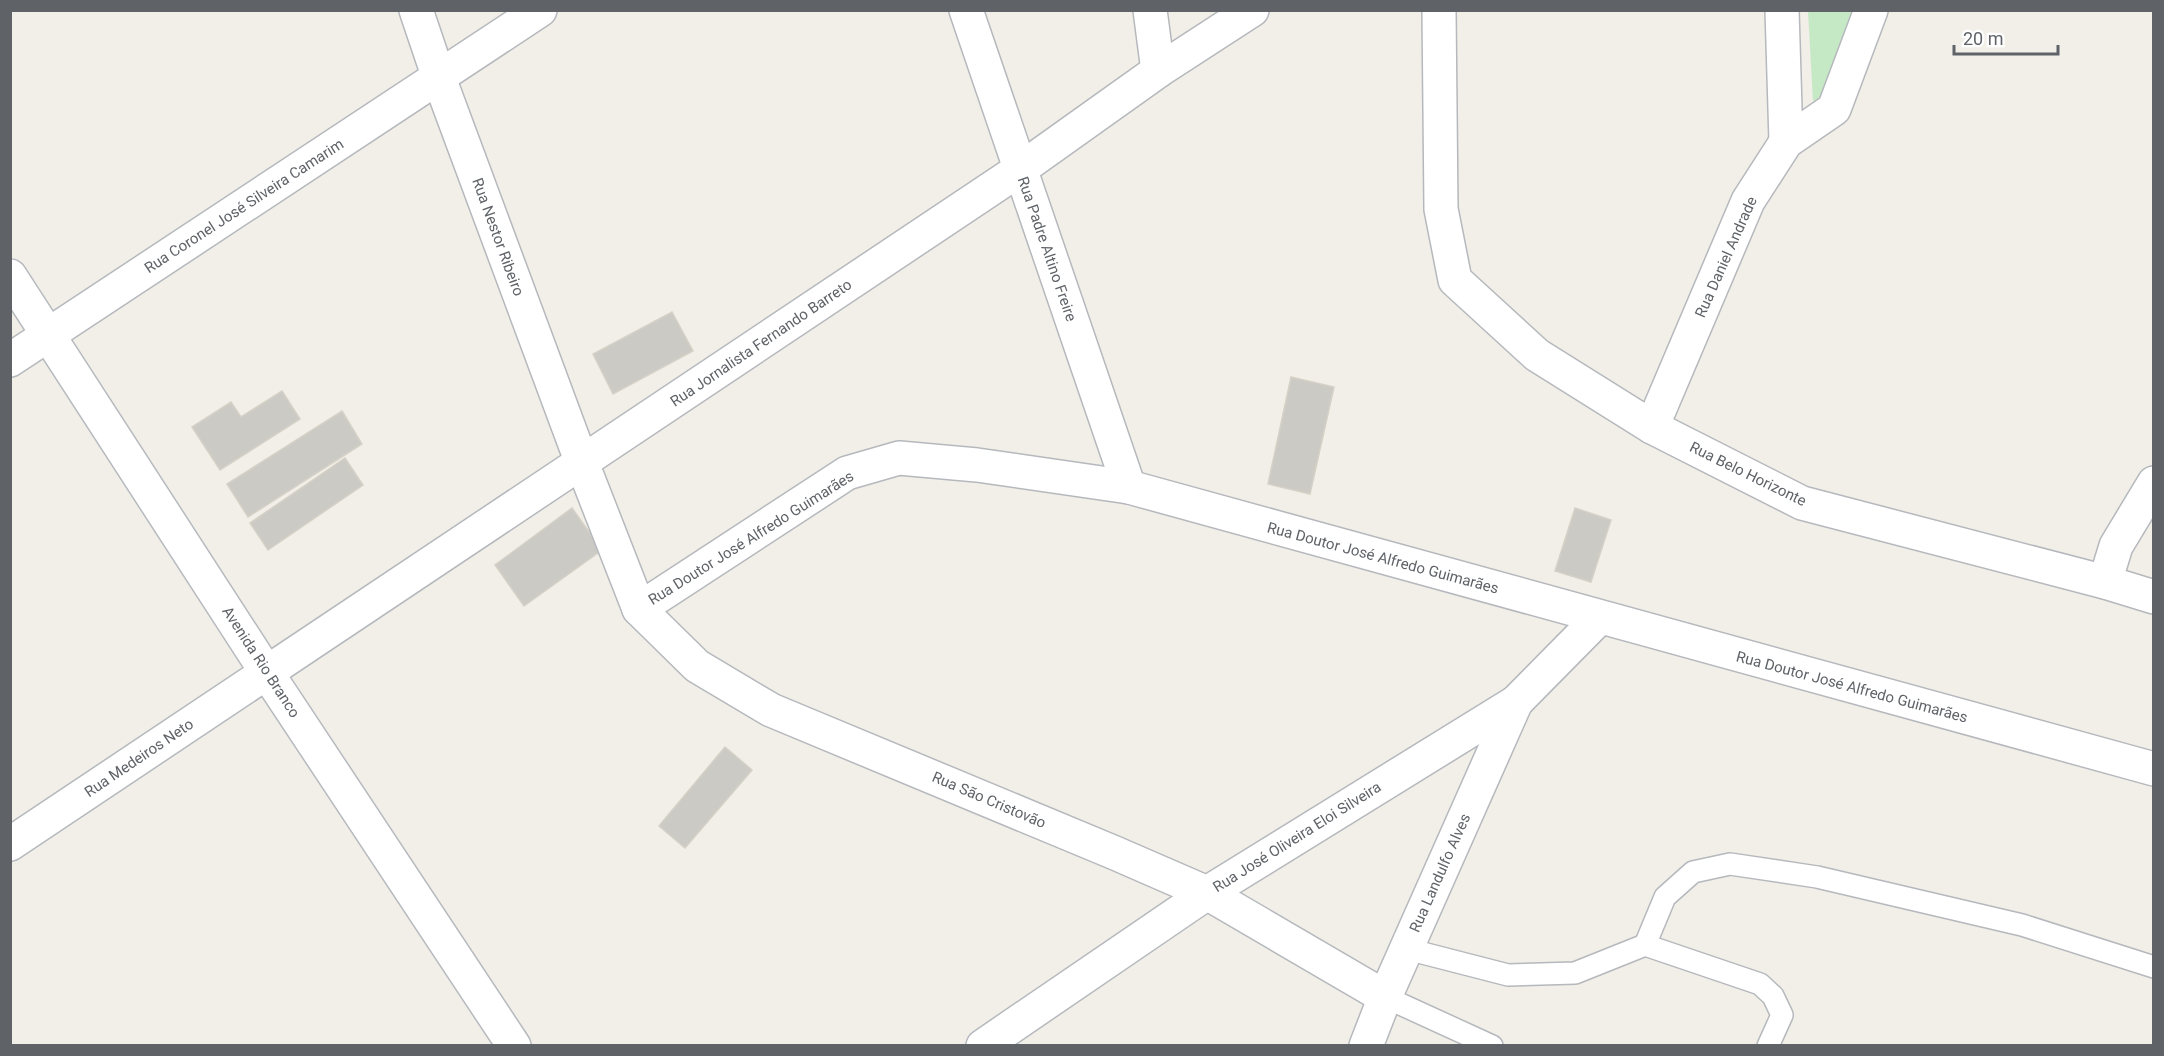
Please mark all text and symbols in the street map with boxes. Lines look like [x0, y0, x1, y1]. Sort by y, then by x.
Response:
scale bar [1954, 18, 2058, 56]
text: 20 m [1963, 28, 2003, 49]
street label: Rua Coronel José Silveira Camarim [141, 135, 347, 277]
street label: Rua Padre Altino Freire [1014, 174, 1080, 324]
street label: Rua Nestor Ribeiro [468, 176, 528, 298]
street label: Rua Daniel Andrade [1691, 194, 1761, 320]
street label: Rua Jornalista Fernando Barreto [667, 275, 855, 411]
street label: Rua Belo Horizonte [1687, 438, 1809, 510]
street label: Rua Doutor José Alfredo Guimarães [645, 467, 857, 609]
street label: Rua Doutor José Alfredo Guimarães [1265, 518, 1501, 598]
street label: Avenida Rio Branco [218, 603, 304, 721]
street label: Rua Doutor José Alfredo Guimarães [1734, 647, 1970, 727]
street label: Rua Medeiros Neto [81, 715, 197, 801]
street label: Rua São Cristovão [929, 768, 1049, 832]
street label: Rua José Oliveira Eloi Silveira [1210, 778, 1384, 896]
street label: Rua Landulfo Alves [1406, 811, 1474, 935]

